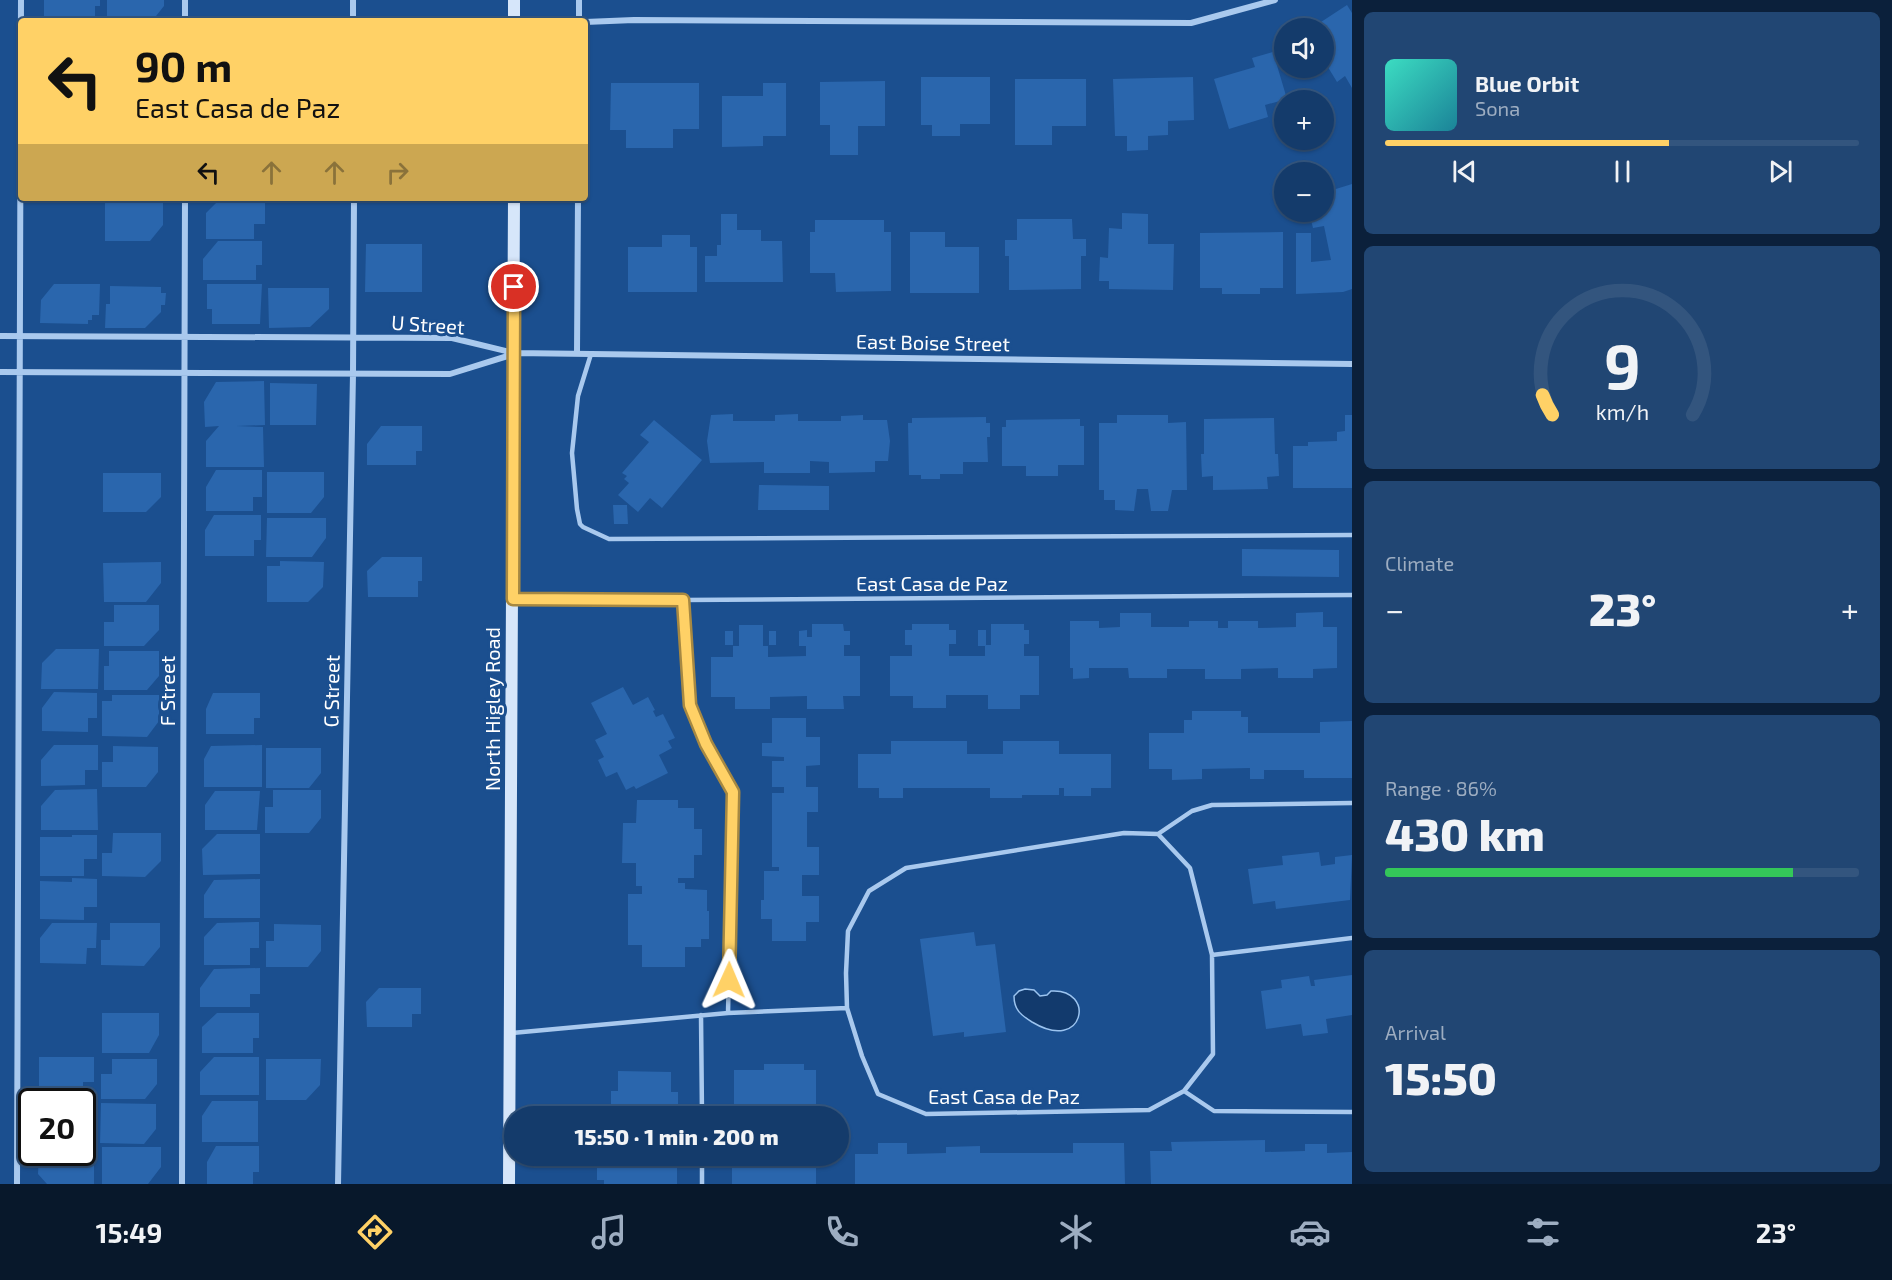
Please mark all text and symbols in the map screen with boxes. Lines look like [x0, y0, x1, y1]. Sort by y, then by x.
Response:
map controls [1274, 18, 1334, 222]
button: sound [1274, 18, 1334, 78]
text: 90 m [135, 40, 232, 90]
icon: left [36, 42, 114, 120]
text: Blue Orbit [1475, 70, 1579, 96]
button: + [1274, 90, 1334, 150]
text: East Casa de Paz [135, 91, 340, 123]
text: Sona [1475, 96, 1520, 120]
icon: previous [1448, 155, 1481, 188]
icon: pause [1606, 155, 1639, 188]
icon: next [1764, 155, 1797, 188]
icon: left [192, 156, 225, 189]
icon: ahead [255, 156, 288, 189]
icon: ahead [318, 156, 351, 189]
icon: right [381, 156, 414, 189]
button: − [1274, 162, 1334, 222]
pin [488, 261, 539, 312]
icon: arrive [497, 270, 530, 303]
street label: U Street [391, 309, 466, 339]
text: 9 [1604, 327, 1640, 402]
street label: East Boise Street [856, 329, 1011, 355]
text: km/h [1595, 399, 1649, 424]
text: Climate [1385, 551, 1454, 575]
street label: East Casa de Paz [856, 571, 1008, 595]
text: 23° [1589, 581, 1656, 635]
text: − [1385, 589, 1404, 629]
text: + [1841, 589, 1859, 629]
street label: North Higley Road [480, 627, 504, 791]
street label: G Street [318, 654, 344, 728]
street label: F Street [155, 655, 179, 726]
text: Range · 86% [1385, 776, 1497, 800]
text: 430 km [1385, 806, 1545, 860]
position arrow [697, 948, 761, 1012]
text: Arrival [1385, 1020, 1446, 1044]
text: 15:50 [1385, 1050, 1497, 1104]
street label: East Casa de Paz [928, 1084, 1080, 1108]
speed limit sign: 20 [18, 1088, 96, 1166]
text: 15:50 · 1 min · 200 m [574, 1123, 779, 1149]
icon: directions [354, 1211, 396, 1253]
icon: music [588, 1211, 630, 1253]
icon: phone [821, 1211, 863, 1253]
icon: climate [1055, 1211, 1097, 1253]
icon: car [1289, 1211, 1331, 1253]
icon: filters [1522, 1211, 1564, 1253]
text: 15:49 [96, 1216, 162, 1248]
text: 23° [1756, 1216, 1796, 1248]

